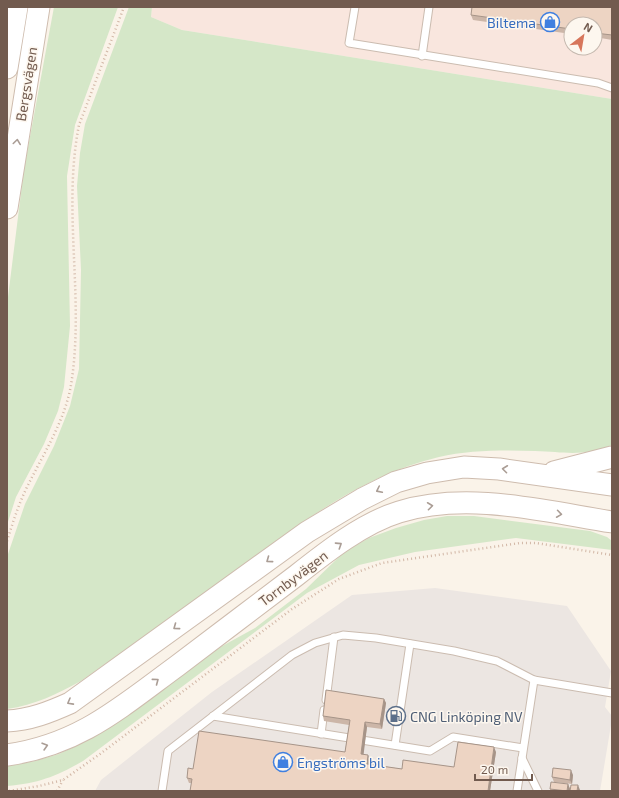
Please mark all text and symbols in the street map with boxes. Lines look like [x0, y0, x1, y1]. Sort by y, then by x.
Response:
shop icon: Biltema [539, 11, 561, 33]
place label: Biltema [487, 14, 536, 31]
north arrow [563, 16, 603, 56]
text: N [582, 19, 595, 35]
street label: Bergsvägen [12, 46, 40, 122]
one-way arrow [12, 139, 21, 145]
one-way arrow [502, 465, 508, 474]
one-way arrow [375, 486, 383, 493]
one-way arrow [427, 501, 433, 510]
one-way arrow [556, 509, 562, 518]
one-way arrow [335, 542, 342, 549]
street label: Tornbyvägen [255, 547, 331, 609]
one-way arrow [266, 555, 273, 563]
one-way arrow [174, 622, 181, 629]
one-way arrow [152, 679, 159, 686]
one-way arrow [67, 698, 74, 705]
fuel station icon: CNG Linköping NV [385, 705, 407, 727]
place label: CNG Linköping NV [410, 708, 523, 725]
one-way arrow [42, 743, 48, 751]
shop icon: Engströms bil [272, 751, 294, 773]
place label: Engströms bil [297, 754, 386, 771]
scale bar [475, 756, 532, 782]
text: 20 m [481, 762, 508, 776]

